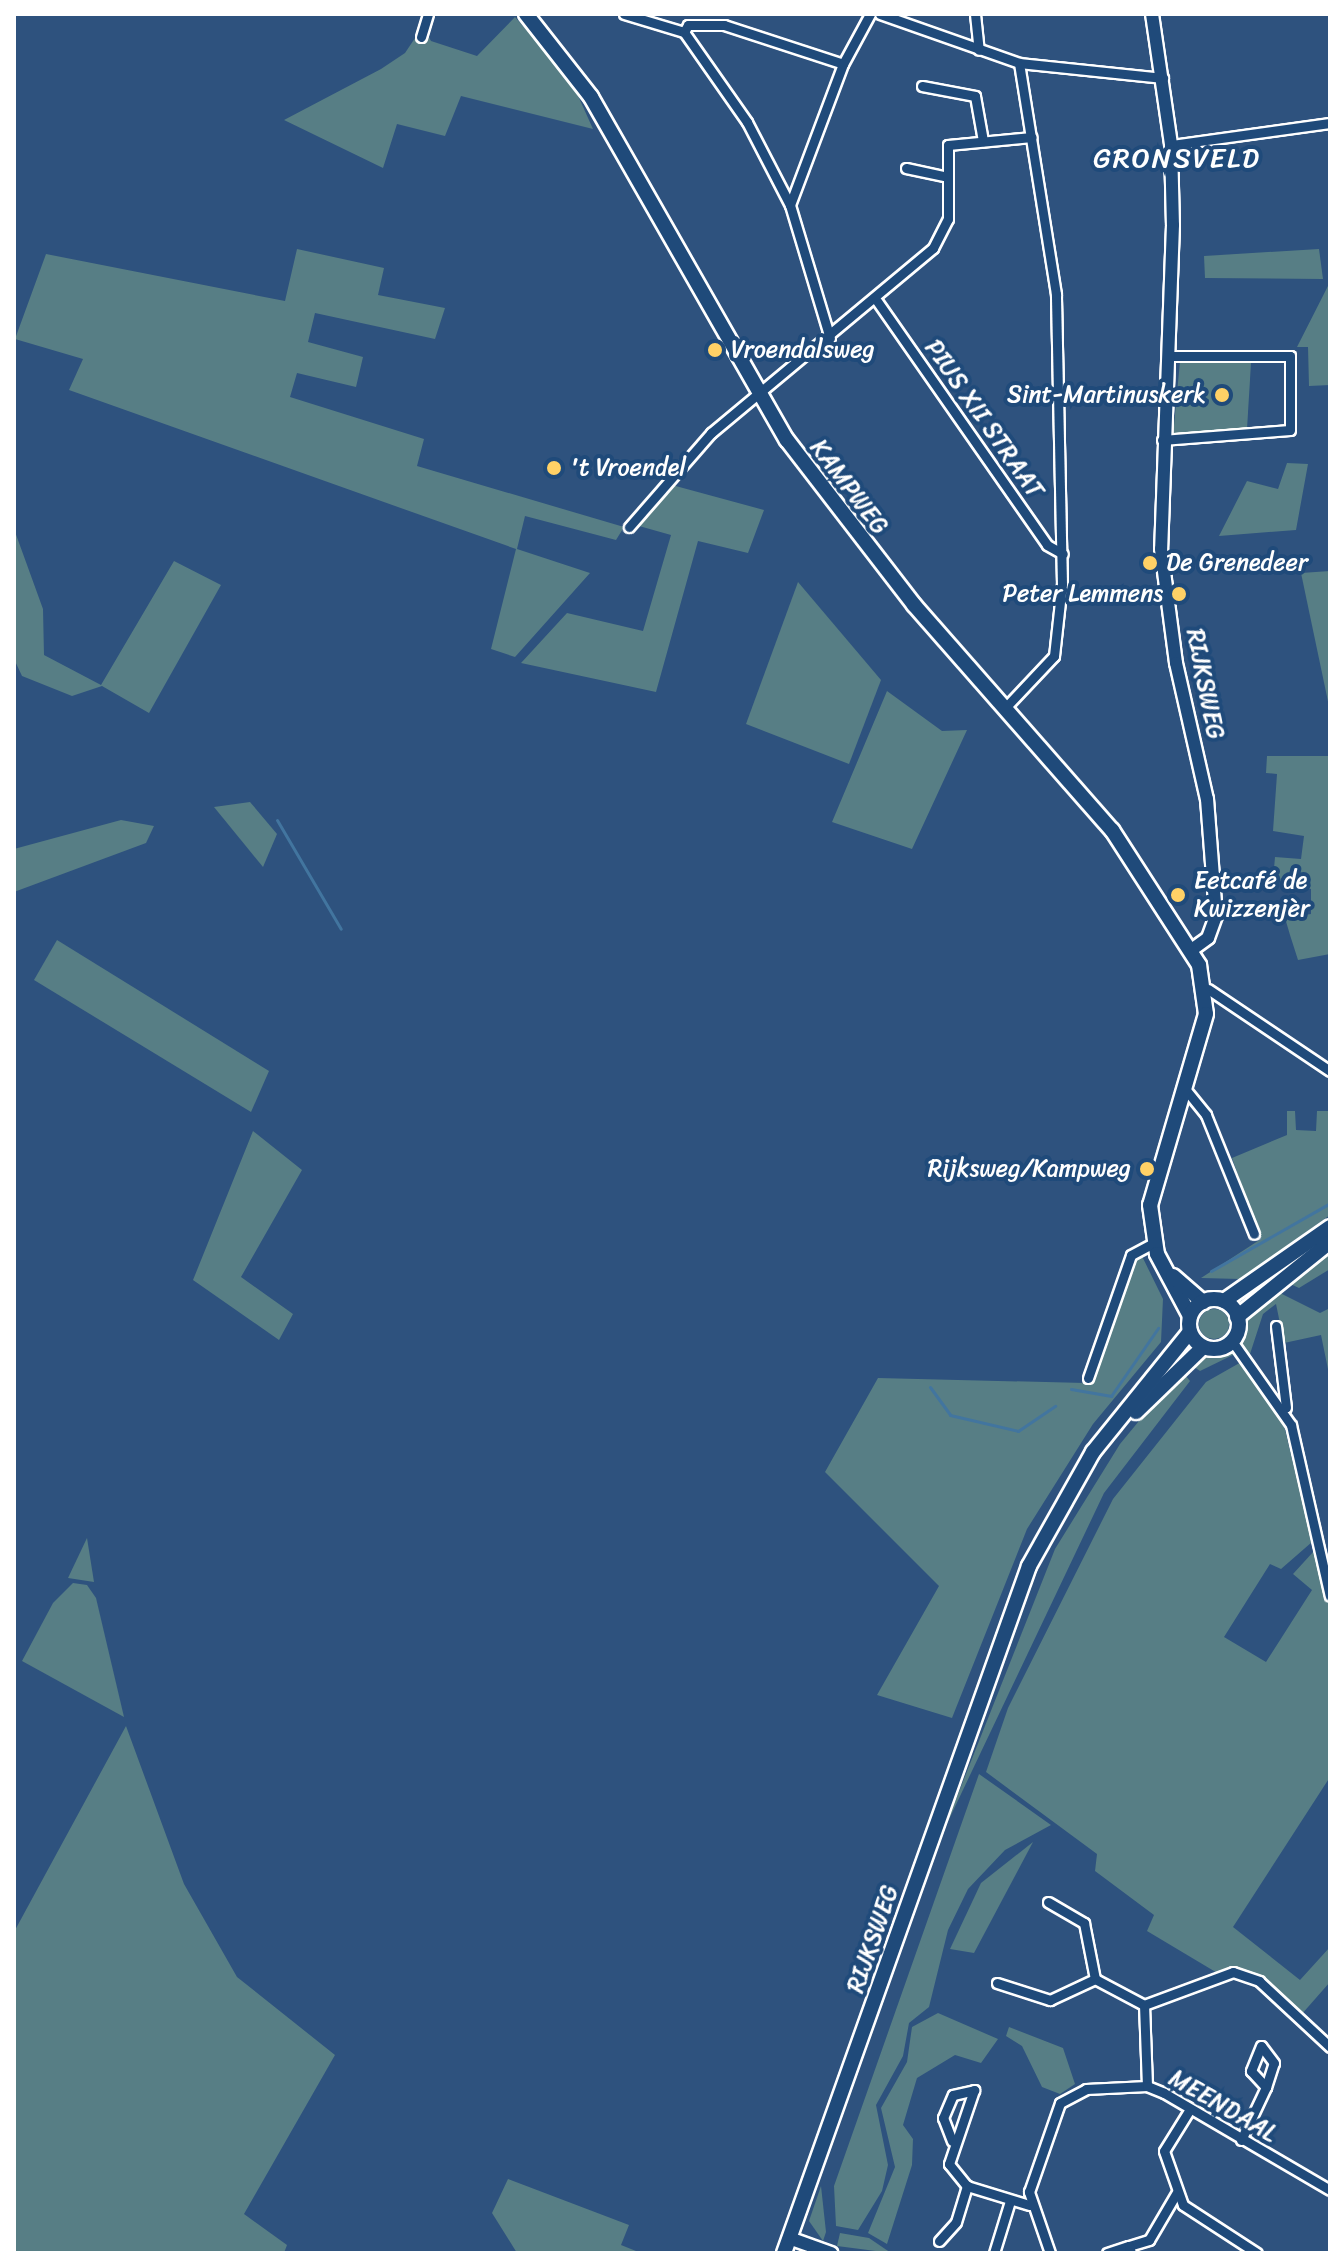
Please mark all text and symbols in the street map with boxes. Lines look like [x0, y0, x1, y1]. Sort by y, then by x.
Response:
district label: GRONSVELD [1092, 141, 1262, 175]
street label: PIUS XII STRAAT [919, 334, 1049, 504]
place label: Vroendalsweg [731, 336, 875, 364]
marker: Vroendalsweg [706, 341, 724, 359]
place label: Sint-Martinuskerk [1007, 381, 1206, 409]
marker: Sint-Martinuskerk [1213, 386, 1231, 404]
street label: KAMPWEG [804, 434, 894, 540]
place label: 't Vroendel [570, 454, 687, 482]
marker: 't Vroendel [545, 459, 563, 477]
place label: De Grenedeer [1166, 549, 1308, 577]
marker: De Grenedeer [1141, 554, 1159, 572]
place label: Peter Lemmens [1000, 580, 1163, 608]
marker: Peter Lemmens [1170, 585, 1188, 603]
street label: RIJKSWEG [1180, 626, 1230, 742]
place label: Eetcafé de Kwizzenjèr [1194, 867, 1310, 923]
marker: Eetcafé de Kwizzenjèr [1169, 886, 1187, 904]
place label: Rijksweg/Kampweg [928, 1155, 1131, 1183]
marker: Rijksweg/Kampweg [1138, 1160, 1156, 1178]
street label: RIJKSWEG [841, 1881, 905, 1997]
street label: MEENDAAL [1164, 2064, 1282, 2148]

